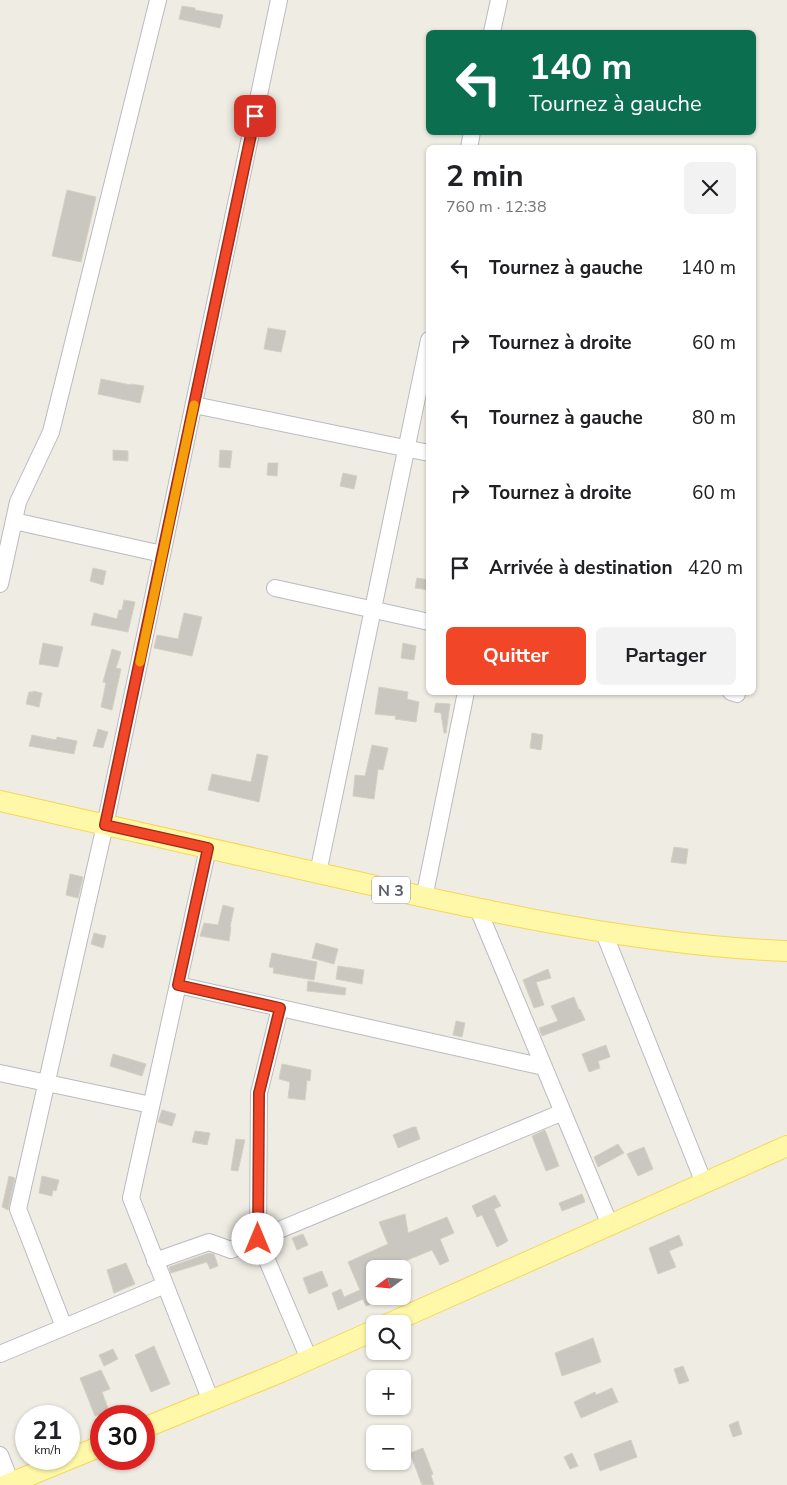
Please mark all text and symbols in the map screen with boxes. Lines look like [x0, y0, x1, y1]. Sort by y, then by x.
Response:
text: 140 m [529, 44, 632, 91]
icon: left [446, 50, 511, 115]
text: Tournez à gauche [529, 89, 702, 119]
pin [234, 95, 276, 137]
icon: arrive [241, 102, 269, 130]
text: 2 min [446, 156, 524, 197]
button: close [684, 162, 736, 214]
text: 760 m · 12:38 [446, 196, 547, 218]
icon: left [446, 254, 474, 282]
text: Tournez à gauche [489, 255, 643, 281]
text: 140 m [681, 255, 736, 281]
icon: right [446, 329, 474, 357]
text: Tournez à droite [489, 330, 632, 356]
text: 60 m [692, 330, 736, 356]
icon: left [446, 404, 474, 432]
text: Tournez à gauche [489, 405, 643, 431]
text: 80 m [692, 405, 736, 431]
icon: right [446, 479, 474, 507]
text: Tournez à droite [489, 480, 632, 506]
text: 60 m [692, 480, 736, 506]
icon: arrive [446, 554, 474, 582]
text: Arrivée à destination [489, 555, 673, 581]
text: 420 m [688, 555, 743, 581]
button: Quitter [446, 627, 586, 685]
button: Partager [596, 627, 736, 685]
road number: N 3 [372, 876, 410, 904]
position arrow [231, 1212, 283, 1264]
north arrow [366, 1260, 411, 1305]
map controls [366, 1260, 411, 1470]
button: search [366, 1315, 411, 1360]
button: + [366, 1370, 411, 1415]
speed limit sign: 30 [90, 1405, 155, 1470]
text: 21 [32, 1414, 63, 1448]
button: − [366, 1425, 411, 1470]
text: km/h [34, 1442, 61, 1458]

